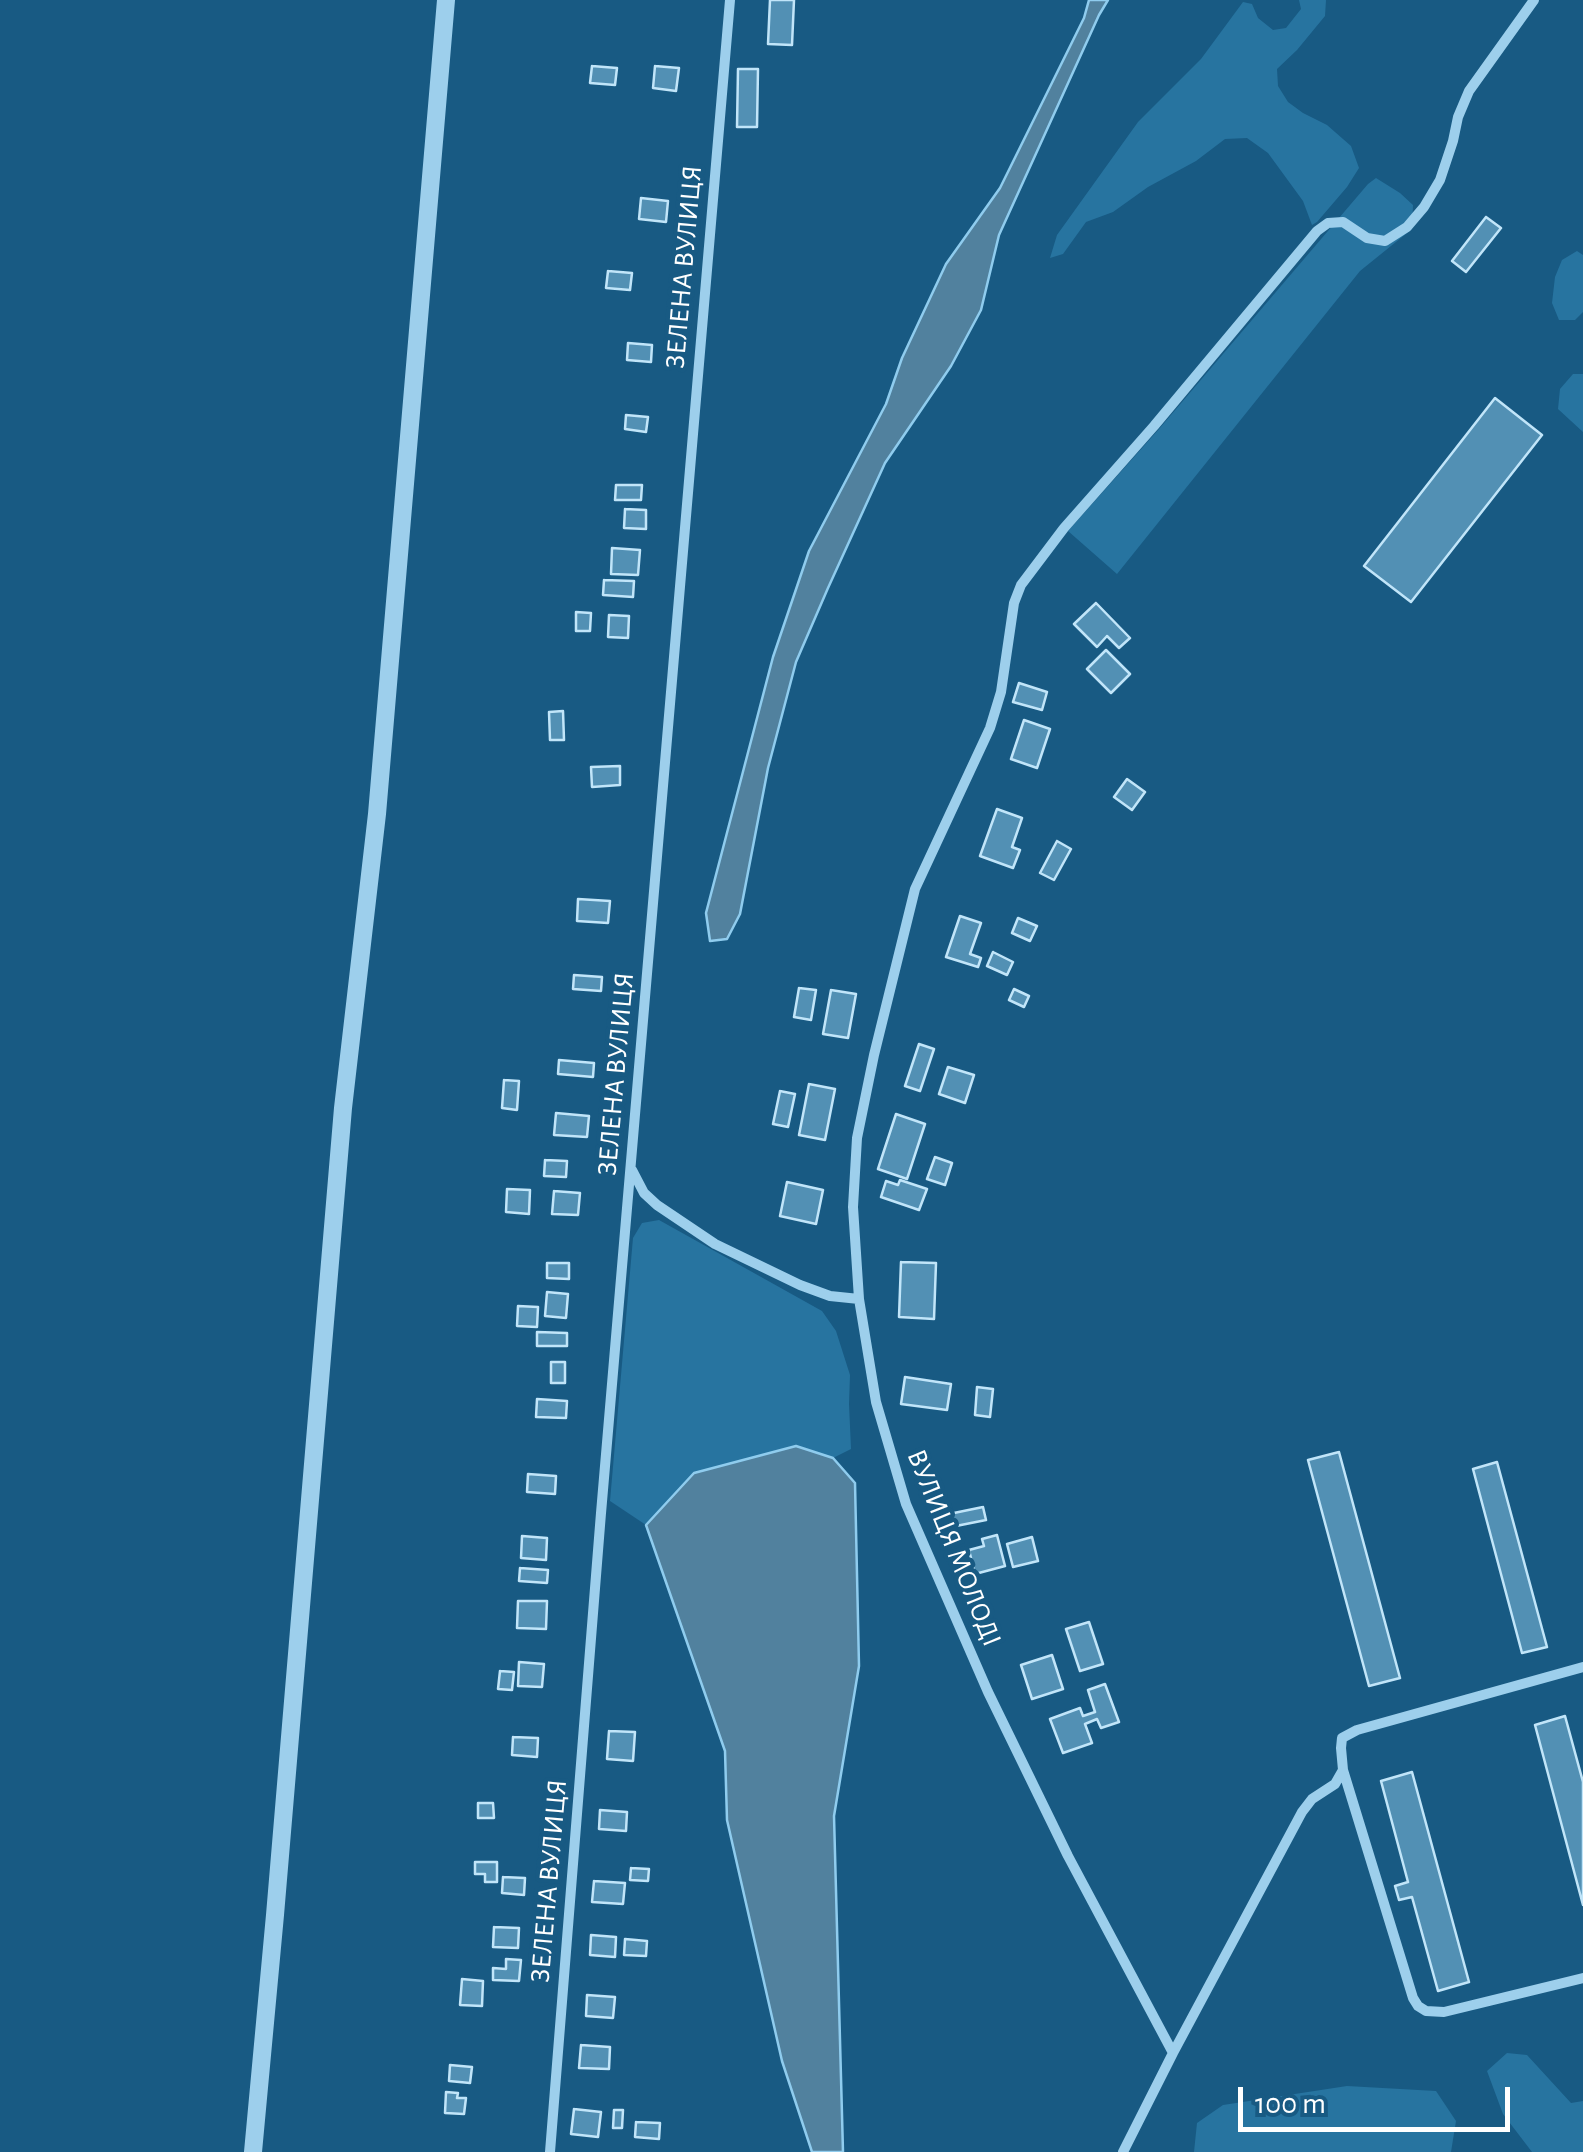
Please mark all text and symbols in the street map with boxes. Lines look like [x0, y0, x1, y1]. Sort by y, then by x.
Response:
street label: ЗЕЛЕНА ВУЛИЦЯ [658, 164, 710, 370]
street label: ЗЕЛЕНА ВУЛИЦЯ [590, 971, 642, 1177]
street label: ВУЛИЦЯ МОЛОДІ [899, 1445, 1009, 1651]
street label: ЗЕЛЕНА ВУЛИЦЯ [523, 1778, 575, 1984]
scale bar [1243, 2067, 1516, 2129]
text: 100 m [1255, 2089, 1326, 2119]

